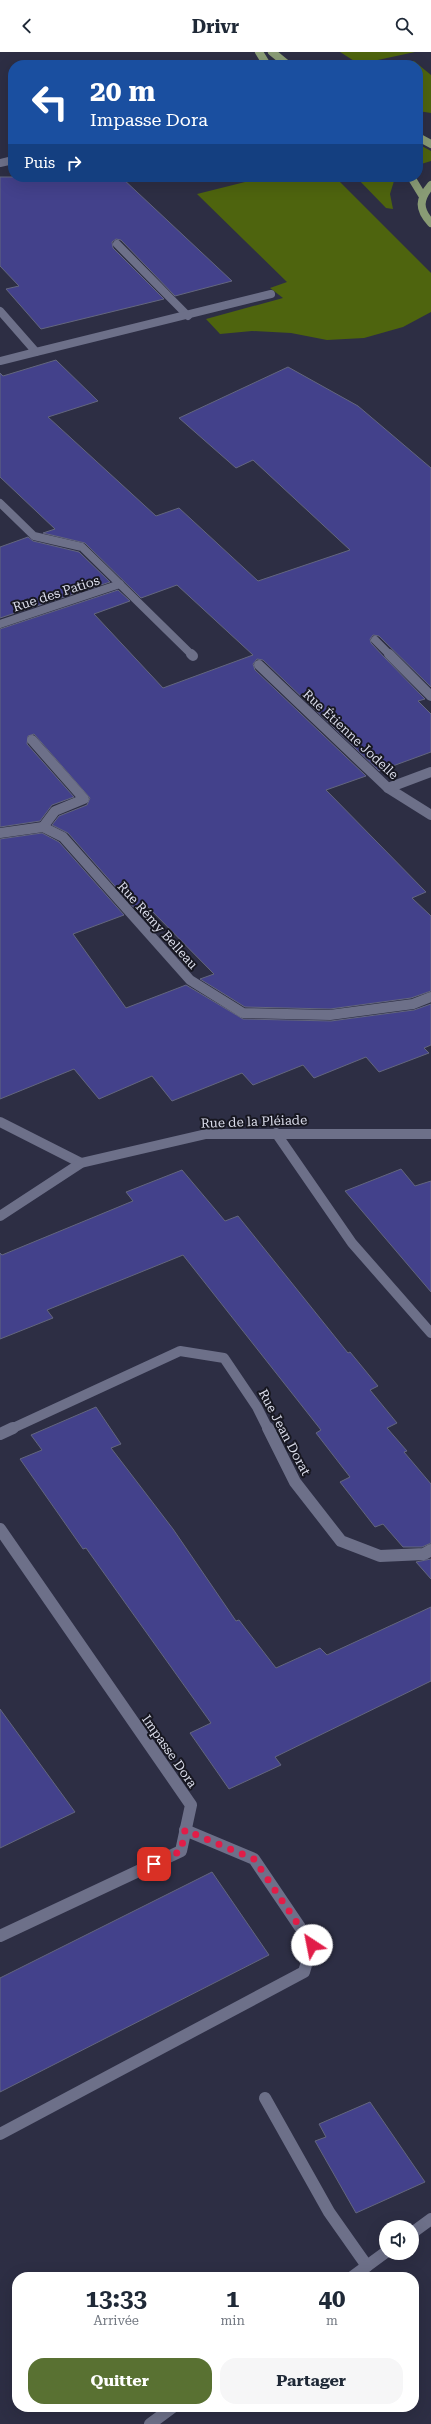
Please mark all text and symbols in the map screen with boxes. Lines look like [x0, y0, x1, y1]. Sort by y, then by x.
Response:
icon: back [16, 15, 38, 37]
icon: search [393, 15, 415, 37]
text: Drivr [192, 16, 239, 37]
text: 20 m [90, 75, 155, 108]
icon: left [24, 76, 76, 128]
text: Impasse Dora [90, 109, 208, 130]
icon: right [63, 152, 85, 174]
text: Puis [24, 154, 55, 172]
street label: Rue des Patios [11, 572, 101, 615]
street label: Rue Étienne Jodelle [300, 686, 402, 782]
street label: Rue Rémy Belleau [115, 879, 201, 972]
street label: Rue de la Pléiade [201, 1112, 307, 1131]
street label: Rue Jean Dorat [256, 1387, 314, 1478]
street label: Impasse Dora [139, 1712, 200, 1790]
pin [137, 1847, 171, 1881]
icon: arrive [143, 1853, 165, 1875]
position arrow [291, 1924, 333, 1966]
map controls [379, 2220, 419, 2260]
button: sound [379, 2220, 419, 2260]
text: 13:33 [86, 2285, 147, 2313]
text: 1 [226, 2285, 239, 2313]
text: 40 [319, 2285, 345, 2313]
text: Arrivée [93, 2313, 139, 2328]
text: min [221, 2313, 245, 2328]
text: m [326, 2313, 338, 2328]
button: Quitter [28, 2358, 212, 2404]
button: Partager [220, 2358, 403, 2404]

